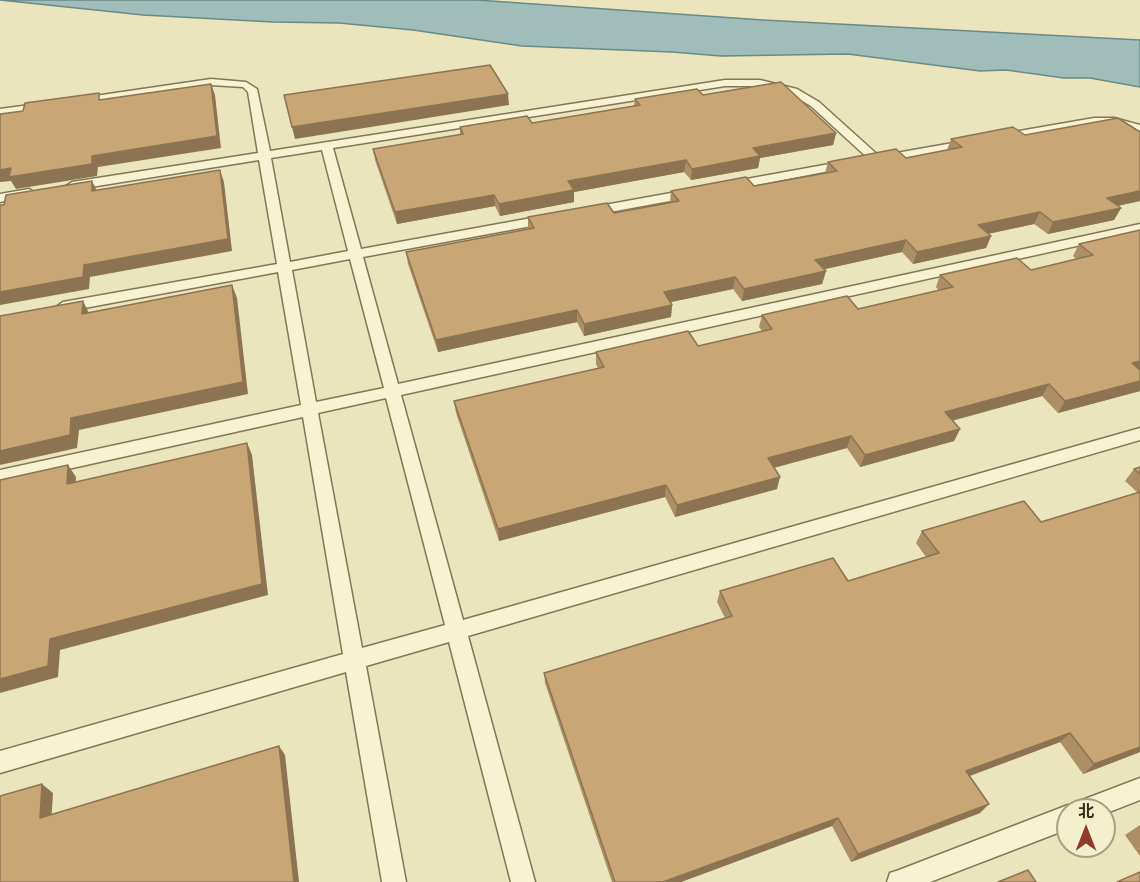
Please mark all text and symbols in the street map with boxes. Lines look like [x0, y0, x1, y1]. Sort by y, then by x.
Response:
north arrow [1056, 798, 1116, 858]
text: 北 [1078, 802, 1094, 821]

